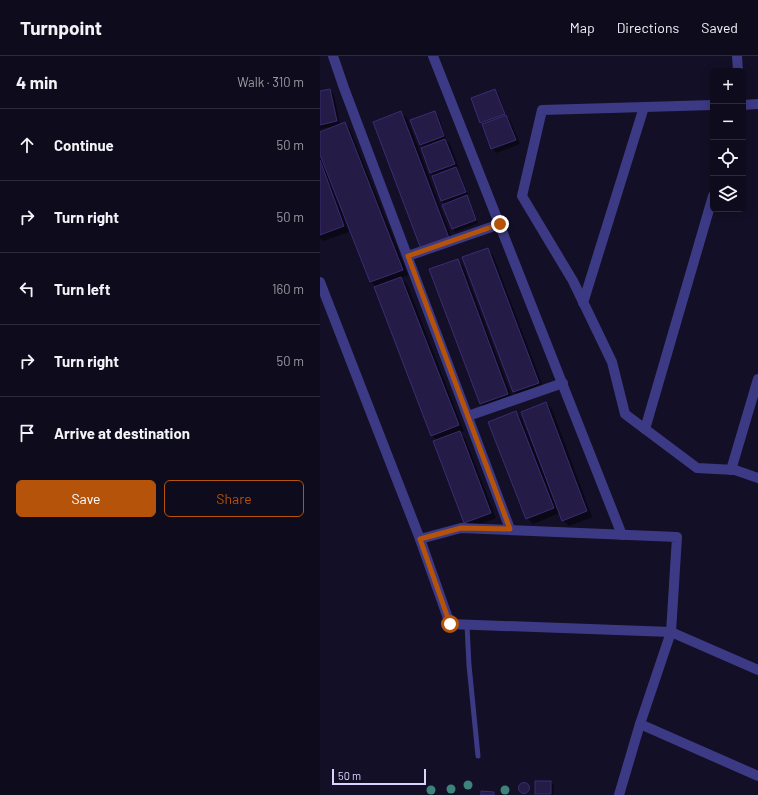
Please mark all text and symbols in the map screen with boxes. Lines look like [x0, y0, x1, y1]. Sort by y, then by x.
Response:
text: Turnpoint [20, 16, 102, 39]
text: Map [570, 19, 595, 36]
text: Directions [617, 19, 679, 36]
text: Saved [701, 19, 738, 36]
map controls [710, 68, 746, 212]
button: + [710, 68, 746, 104]
text: 4 min [16, 72, 58, 92]
text: Walk · 310 m [237, 74, 304, 90]
button: − [710, 104, 746, 140]
icon: ahead [16, 134, 38, 156]
text: Continue [54, 136, 114, 154]
text: 50 m [277, 137, 304, 153]
button: locate [710, 140, 746, 176]
button: layers [710, 176, 746, 212]
icon: right [16, 206, 38, 228]
text: Turn right [54, 208, 119, 226]
text: 50 m [277, 209, 304, 225]
route end [491, 215, 509, 233]
icon: left [16, 278, 38, 300]
text: Turn left [54, 280, 110, 298]
text: 160 m [272, 281, 304, 297]
icon: right [16, 350, 38, 372]
text: Turn right [54, 352, 119, 370]
text: 50 m [277, 353, 304, 369]
icon: arrive [16, 422, 38, 444]
text: Arrive at destination [54, 424, 190, 442]
button: Save [16, 480, 156, 517]
button: Share [164, 480, 304, 517]
route start [441, 615, 459, 633]
scale bar [332, 767, 426, 786]
text: 50 m [338, 769, 361, 782]

